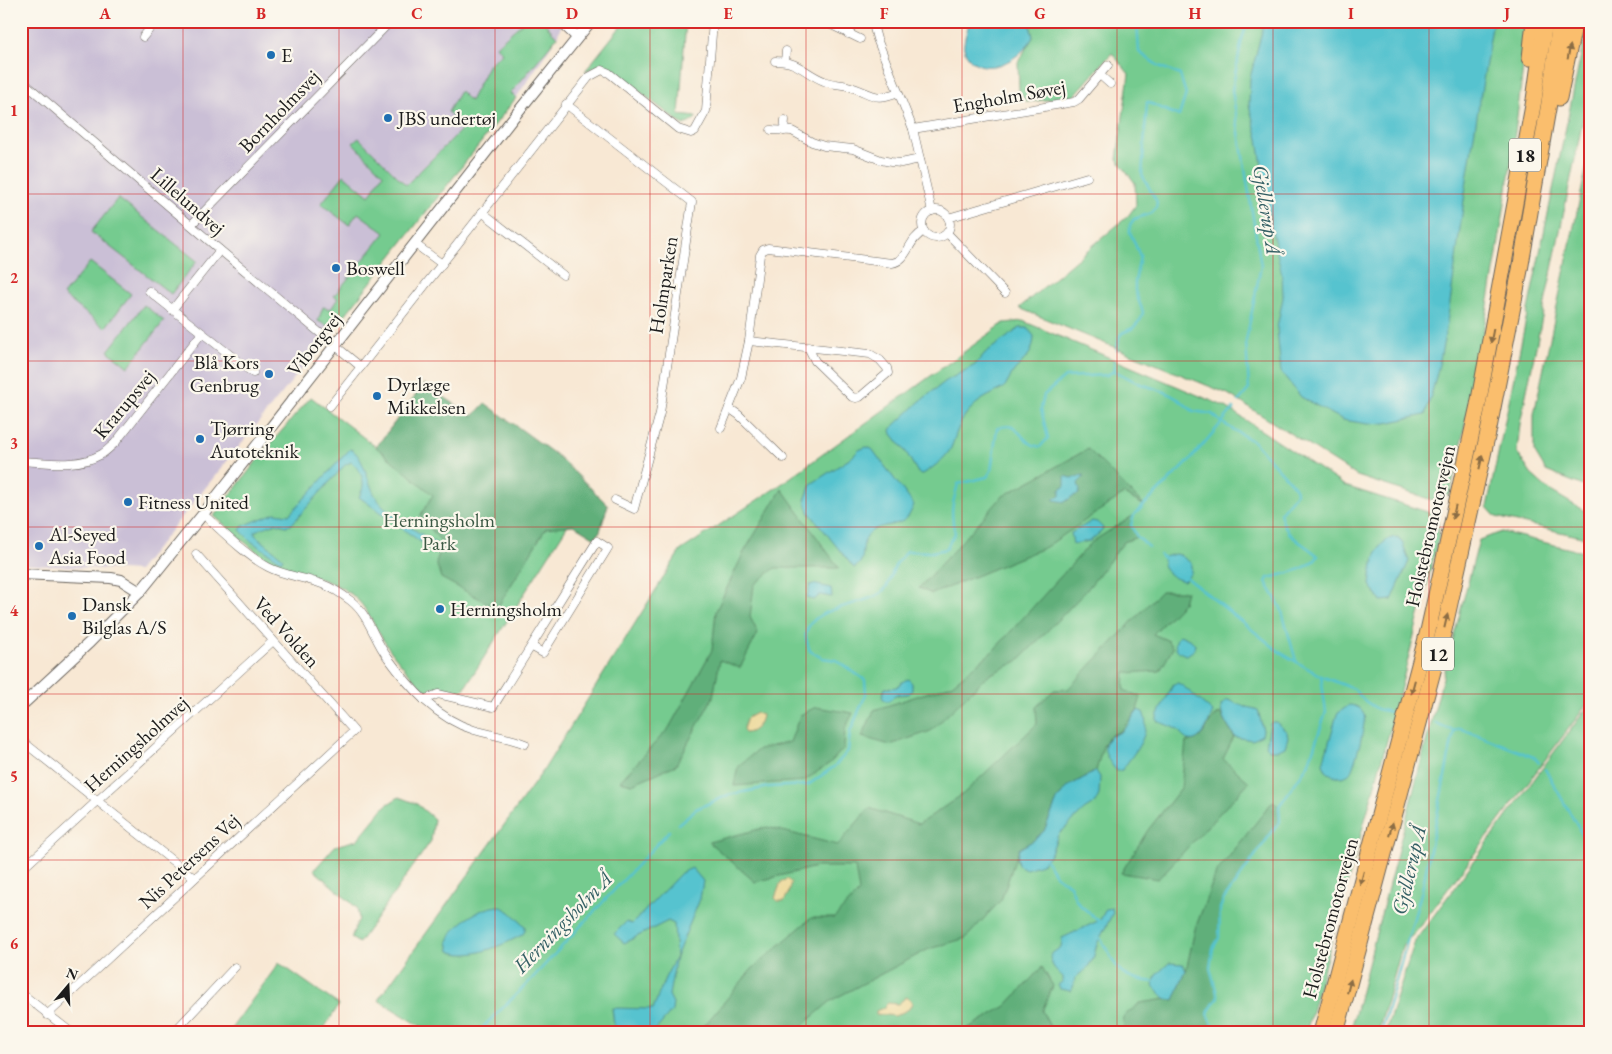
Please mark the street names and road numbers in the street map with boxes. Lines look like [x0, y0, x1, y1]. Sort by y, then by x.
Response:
street label: Bornholmsvej [233, 64, 325, 158]
street label: Engholm Søvej [951, 73, 1067, 119]
road number: 18 [1509, 138, 1541, 172]
street label: Lillelundvej [145, 161, 231, 241]
street label: Holmparken [642, 234, 684, 336]
street label: Viborgvej [281, 307, 347, 381]
street label: Krarupsvej [87, 364, 161, 444]
street label: Holstebromotorvejen [1399, 442, 1461, 609]
street label: Ved Volden [248, 591, 326, 674]
road number: 12 [1422, 638, 1454, 671]
street label: Herningsholmvej [78, 690, 194, 798]
street label: Nis Petersens Vej [133, 808, 245, 914]
street label: Holstebromotorvejen [1296, 834, 1364, 1001]

